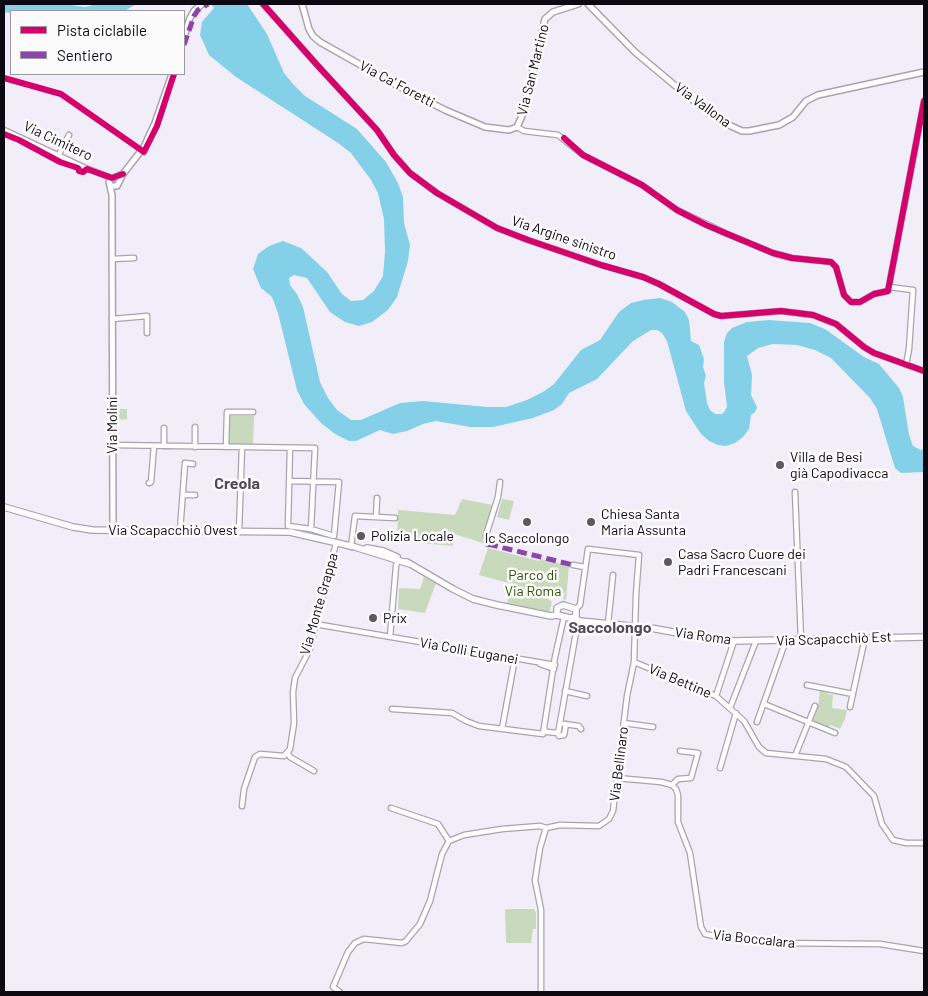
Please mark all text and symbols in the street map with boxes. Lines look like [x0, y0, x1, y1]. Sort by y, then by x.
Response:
legend [10, 10, 185, 75]
text: Pista ciclabile [57, 21, 147, 39]
street label: Via San Martino [514, 23, 552, 117]
text: Sentiero [57, 46, 113, 64]
street label: Via Ca' Foretti [357, 57, 437, 111]
street label: Via Vallona [672, 79, 734, 131]
street label: Via Cimitero [21, 118, 95, 164]
street label: Via Argine sinistro [509, 212, 619, 264]
street label: Via Molini [104, 396, 120, 454]
place label: Villa de Besi già Capodivacca [790, 449, 888, 482]
marker: Villa de Besi già Capodivacca [774, 459, 786, 471]
district label: Creola [214, 474, 260, 494]
place label: Chiesa Santa Maria Assunta [601, 506, 686, 538]
marker: Ic Saccolongo [521, 516, 533, 528]
marker: Chiesa Santa Maria Assunta [585, 516, 597, 528]
street label: Via Scapacchiò Ovest [108, 522, 238, 538]
place label: Polizia Locale [371, 528, 454, 544]
marker: Polizia Locale [355, 530, 367, 542]
place label: Ic Saccolongo [485, 530, 569, 546]
place label: Casa Sacro Cuore dei Padri Francescani [678, 546, 806, 578]
street label: Via Monte Grappa [296, 551, 342, 657]
marker: Casa Sacro Cuore dei Padri Francescani [662, 556, 674, 568]
park label: Parco di Via Roma [505, 567, 561, 600]
place label: Prix [383, 610, 407, 626]
marker: Prix [367, 612, 379, 624]
district label: Saccolongo [568, 618, 652, 638]
street label: Via Roma [674, 624, 732, 648]
street label: Via Scapacchiò Est [776, 629, 892, 649]
street label: Via Colli Euganei [418, 634, 520, 668]
street label: Via Bettine [646, 660, 714, 702]
street label: Via Bellinaro [606, 726, 632, 802]
street label: Via Boccalara [712, 926, 796, 952]

